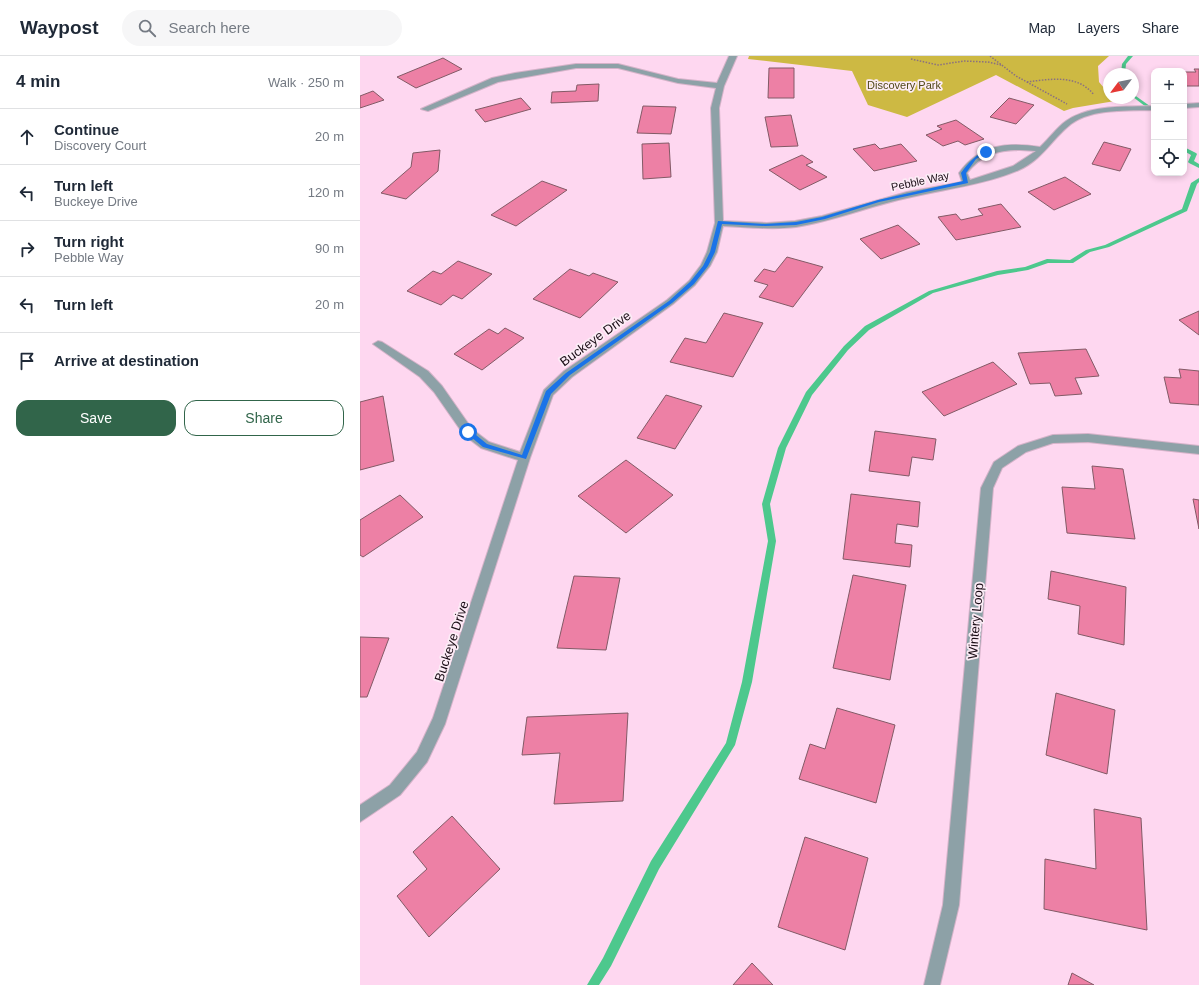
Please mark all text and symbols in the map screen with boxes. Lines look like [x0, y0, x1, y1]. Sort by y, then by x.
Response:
search box [122, 10, 402, 46]
text: Waypost [20, 17, 98, 38]
icon: search [136, 17, 158, 39]
text: Search here [168, 19, 250, 36]
text: Map [1028, 20, 1056, 36]
text: Layers [1078, 20, 1120, 36]
text: Share [1142, 20, 1179, 36]
north arrow [1103, 68, 1139, 104]
map controls [1151, 68, 1187, 176]
button: + [1151, 68, 1187, 104]
text: 4 min [16, 72, 60, 91]
text: Walk · 250 m [268, 75, 344, 90]
park label: Discovery Park [867, 79, 941, 91]
button: − [1151, 104, 1187, 140]
text: Continue [54, 121, 119, 138]
icon: ahead [16, 126, 38, 148]
text: 20 m [315, 129, 344, 144]
text: Discovery Court [54, 138, 146, 153]
button: locate [1151, 140, 1187, 176]
route end [977, 143, 995, 161]
street label: Pebble Way [890, 169, 951, 193]
text: Turn left [54, 177, 113, 194]
icon: left [16, 182, 38, 204]
text: 120 m [308, 185, 344, 200]
text: Buckeye Drive [54, 194, 138, 209]
text: Turn right [54, 233, 124, 250]
icon: right [16, 238, 38, 260]
text: 90 m [315, 241, 344, 256]
text: Pebble Way [54, 250, 124, 265]
icon: left [16, 294, 38, 316]
text: Turn left [54, 296, 113, 313]
text: 20 m [315, 297, 344, 312]
street label: Buckeye Drive [557, 308, 634, 369]
icon: arrive [16, 350, 38, 372]
text: Arrive at destination [54, 352, 199, 369]
button: Save [16, 400, 176, 436]
button: Share [184, 400, 344, 436]
route start [459, 423, 477, 441]
street label: Wintery Loop [965, 582, 986, 660]
street label: Buckeye Drive [431, 599, 472, 683]

